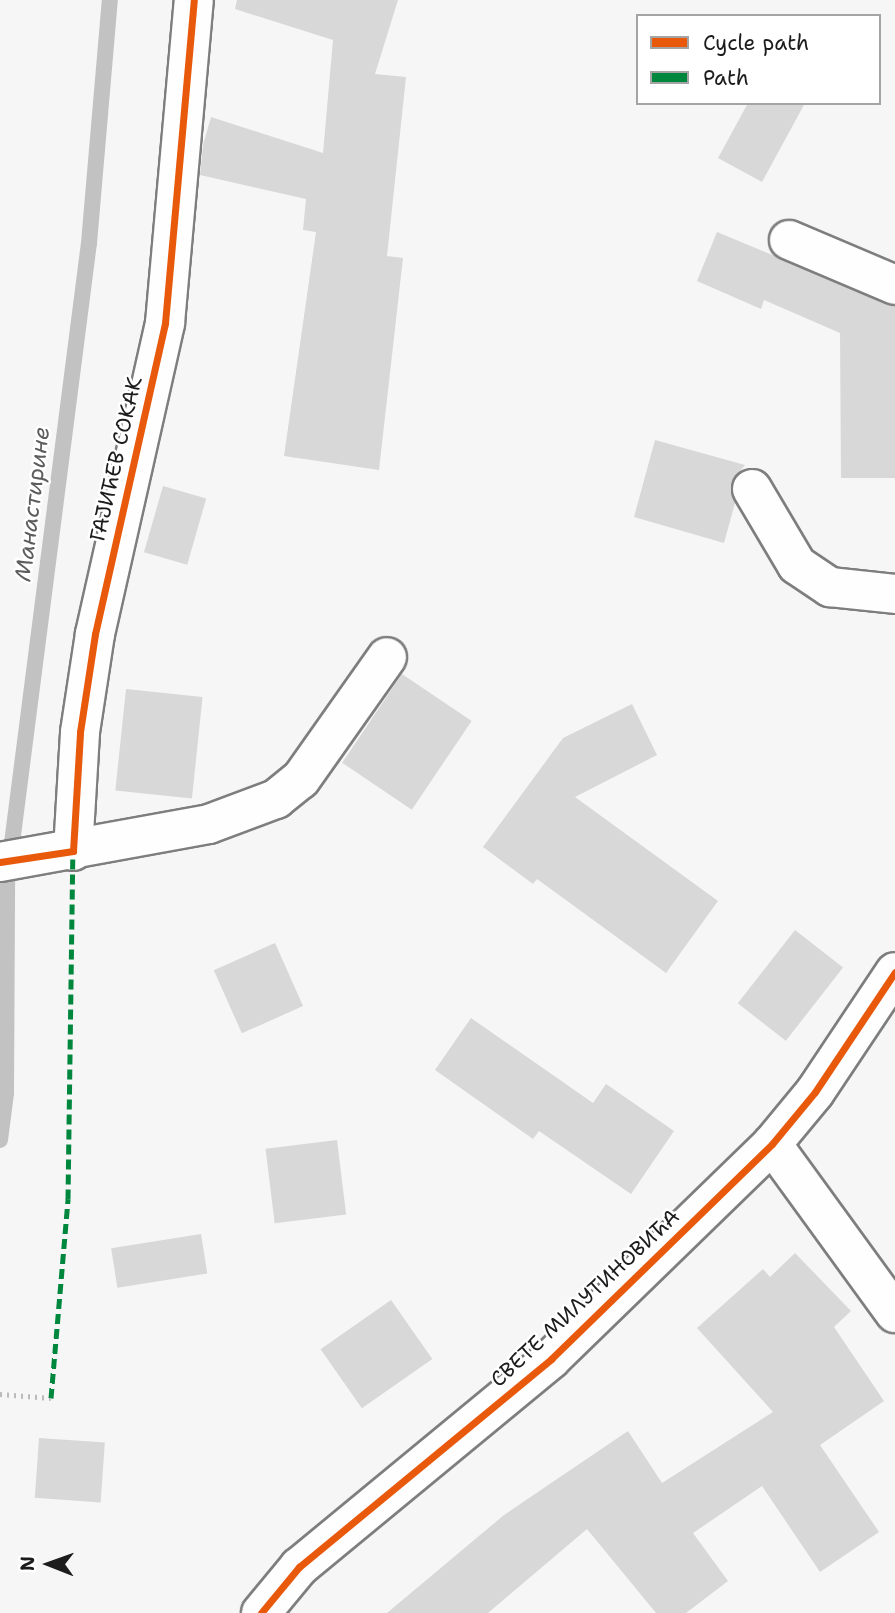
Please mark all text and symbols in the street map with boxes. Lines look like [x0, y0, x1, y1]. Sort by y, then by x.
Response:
legend [636, 14, 881, 105]
text: Cycle path [703, 29, 809, 57]
text: Path [703, 64, 749, 92]
street label: ГАЈИЋЕВ СОКАК [85, 374, 147, 544]
water label: Манастирине [9, 425, 55, 583]
street label: СВЕТЕ МИЛУТИНОВИЋА [485, 1204, 685, 1392]
north arrow [14, 1529, 84, 1599]
text: N [15, 1556, 40, 1571]

